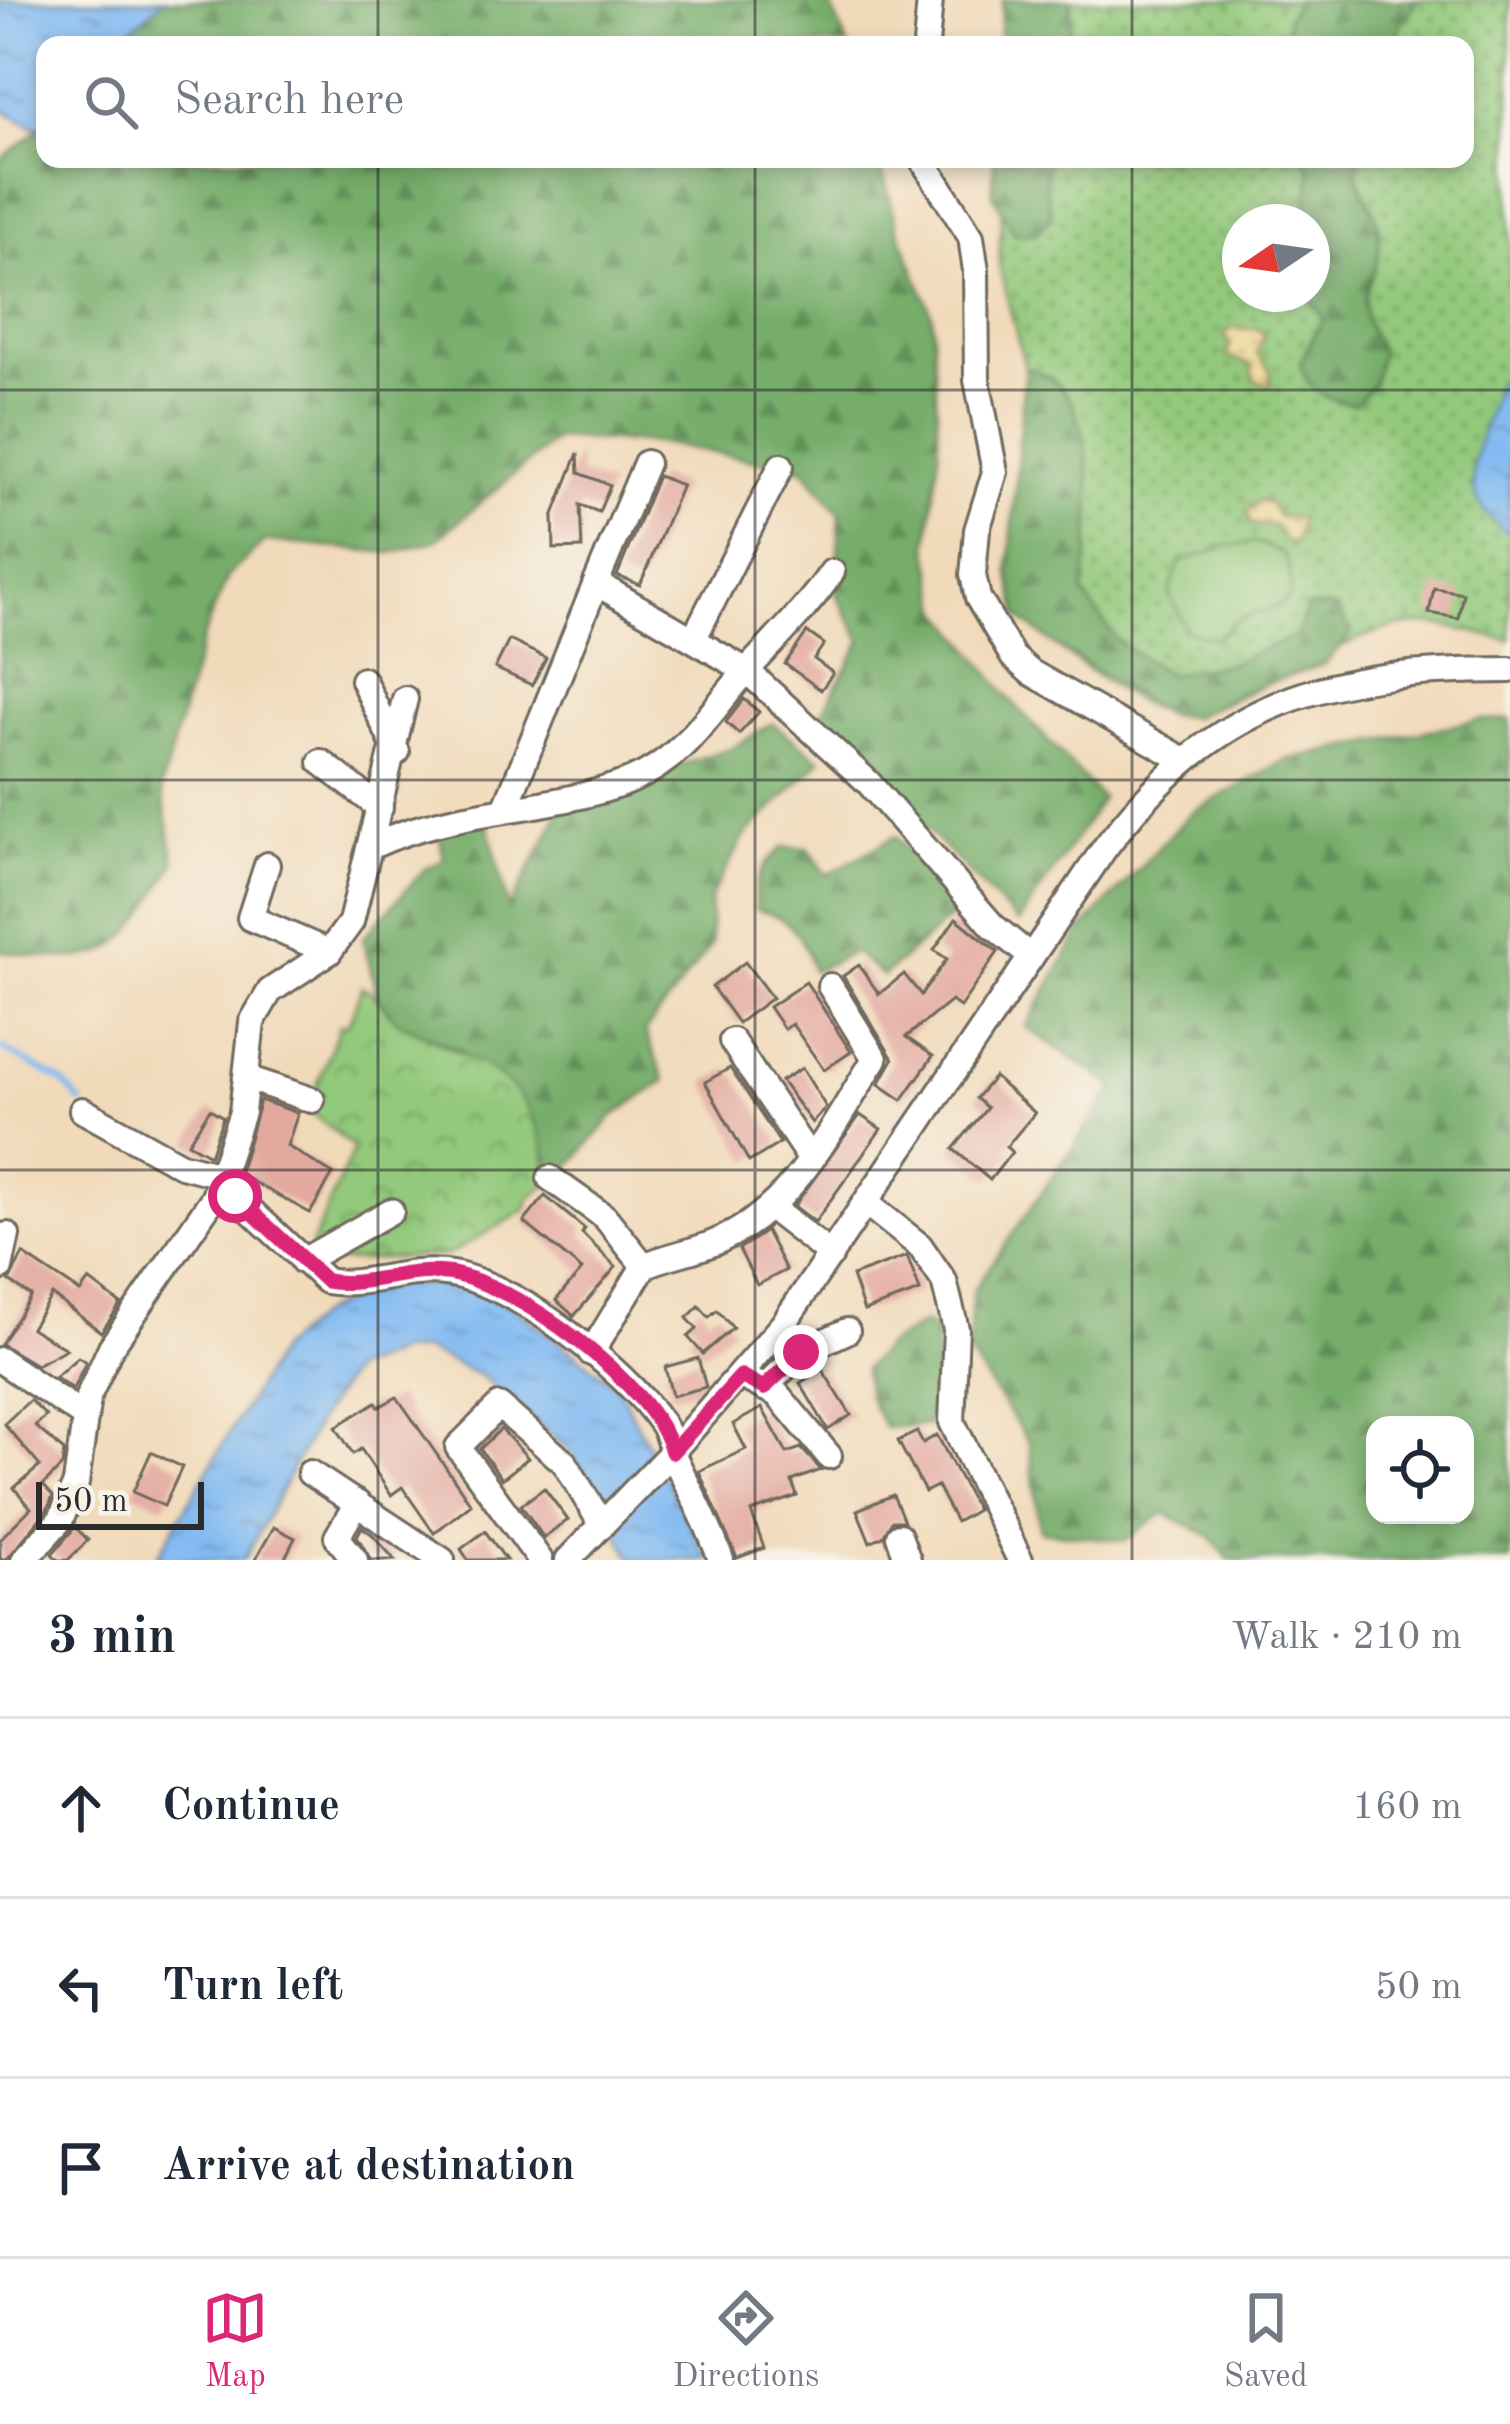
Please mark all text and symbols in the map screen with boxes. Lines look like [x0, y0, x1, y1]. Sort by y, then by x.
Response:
search box [36, 36, 1474, 168]
icon: search [78, 69, 144, 135]
text: Search here [174, 79, 404, 124]
north arrow [1222, 204, 1330, 312]
route start [208, 1169, 262, 1223]
route end [774, 1325, 828, 1379]
map controls [1366, 1416, 1474, 1524]
button: locate [1366, 1416, 1474, 1524]
scale bar [36, 1476, 204, 1529]
text: 50 m [54, 1486, 128, 1519]
text: 3 min [48, 1613, 176, 1664]
text: Walk · 210 m [1231, 1618, 1462, 1657]
icon: ahead [48, 1775, 114, 1841]
text: Continue [162, 1785, 340, 1830]
text: 160 m [1352, 1788, 1462, 1827]
icon: left [48, 1955, 114, 2021]
text: Turn left [162, 1965, 343, 2010]
text: 50 m [1375, 1968, 1462, 2007]
icon: arrive [48, 2135, 114, 2201]
text: Arrive at destination [162, 2145, 575, 2190]
tab: Map [202, 2285, 268, 2398]
tab: Directions [673, 2285, 819, 2398]
tab: Saved [1224, 2285, 1308, 2398]

